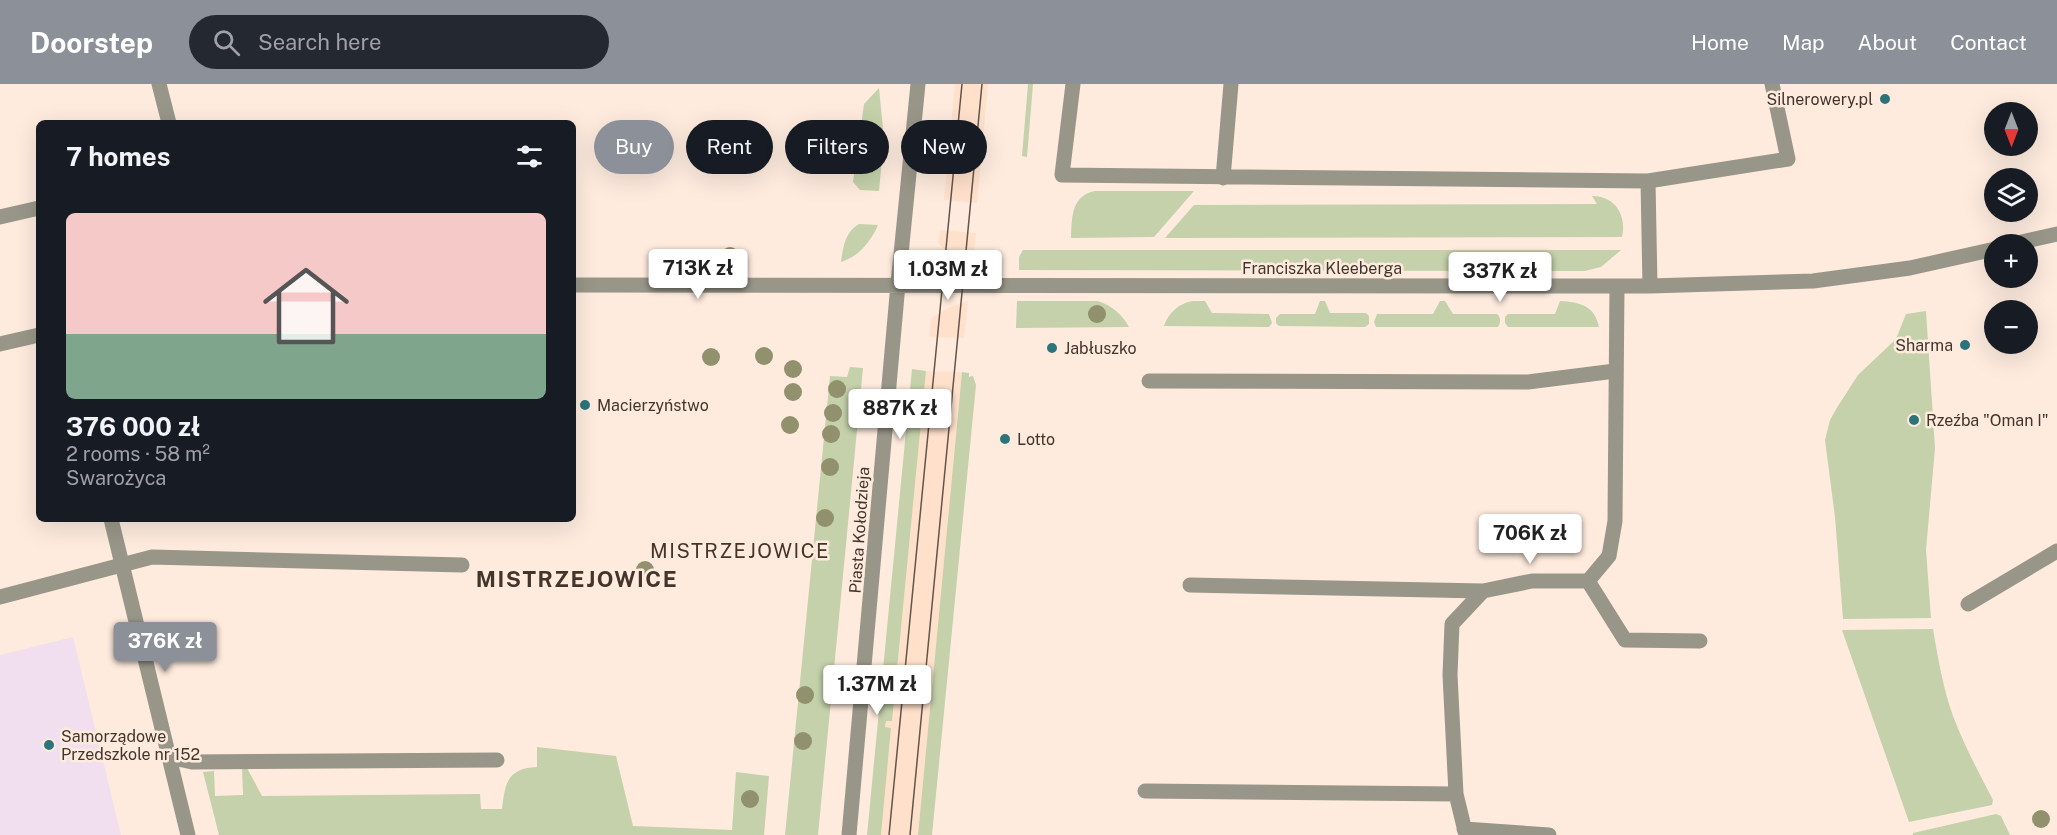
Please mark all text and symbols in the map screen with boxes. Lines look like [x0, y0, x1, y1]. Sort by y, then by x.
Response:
search box [189, 15, 609, 69]
text: Doorstep [30, 26, 153, 59]
icon: search [210, 26, 243, 59]
text: Search here [258, 29, 381, 55]
text: Home [1691, 30, 1749, 55]
text: Map [1782, 30, 1825, 55]
text: About [1858, 30, 1917, 55]
text: Contact [1950, 30, 2027, 55]
place label: Silnerowery.pl [1767, 90, 1873, 109]
marker: Silnerowery.pl [1878, 92, 1892, 106]
north arrow [1984, 102, 2038, 156]
map controls [1984, 102, 2038, 354]
chip: Buy [594, 120, 674, 174]
chip: Rent [686, 120, 773, 174]
chip: Filters [785, 120, 889, 174]
chip: New [901, 120, 987, 174]
icon: filters [513, 140, 546, 173]
text: 7 homes [66, 141, 170, 172]
button: layers [1984, 168, 2038, 222]
button: + [1984, 234, 2038, 288]
pin: 713K zł [643, 249, 753, 300]
pin: 1.03M zł [886, 250, 1010, 301]
icon: home [252, 252, 360, 360]
pin: 337K zł [1445, 252, 1555, 303]
text: 713K zł [663, 256, 733, 280]
text: 1.03M zł [908, 257, 988, 281]
street label: Franciszka Kleeberga [1242, 259, 1402, 278]
text: 337K zł [1463, 259, 1537, 283]
button: − [1984, 300, 2038, 354]
place label: Sharma [1895, 336, 1953, 355]
marker: Sharma [1958, 338, 1972, 352]
place label: Jabłuszko [1064, 339, 1137, 358]
marker: Jabłuszko [1045, 341, 1059, 355]
pin: 887K zł [845, 389, 955, 440]
place label: Macierzyństwo [597, 396, 709, 415]
text: 887K zł [862, 396, 938, 420]
marker: Macierzyństwo [578, 398, 592, 412]
text: 376 000 zł [66, 411, 200, 442]
place label: Rzeźba "Oman I" [1926, 411, 2049, 430]
marker: Rzeźba "Oman I" [1907, 413, 1921, 427]
place label: Lotto [1017, 430, 1055, 449]
marker: Lotto [998, 432, 1012, 446]
text: 2 rooms · 58 m² [66, 442, 210, 466]
text: Swarożyca [66, 466, 166, 490]
street label: Piasta Kołodzieja [846, 466, 873, 594]
pin: 706K zł [1475, 514, 1585, 565]
text: 706K zł [1493, 521, 1567, 545]
district label: MISTRZEJOWICE [650, 539, 830, 563]
district label: MISTRZEJOWICE [476, 566, 678, 592]
pin: 376K zł [110, 622, 220, 673]
text: 376K zł [128, 629, 202, 653]
pin: 1.37M zł [815, 665, 939, 716]
text: 1.37M zł [837, 672, 917, 696]
place label: Samorządowe Przedszkole nr 152 [61, 727, 200, 764]
marker: Samorządowe Przedszkole nr 152 [42, 738, 56, 752]

